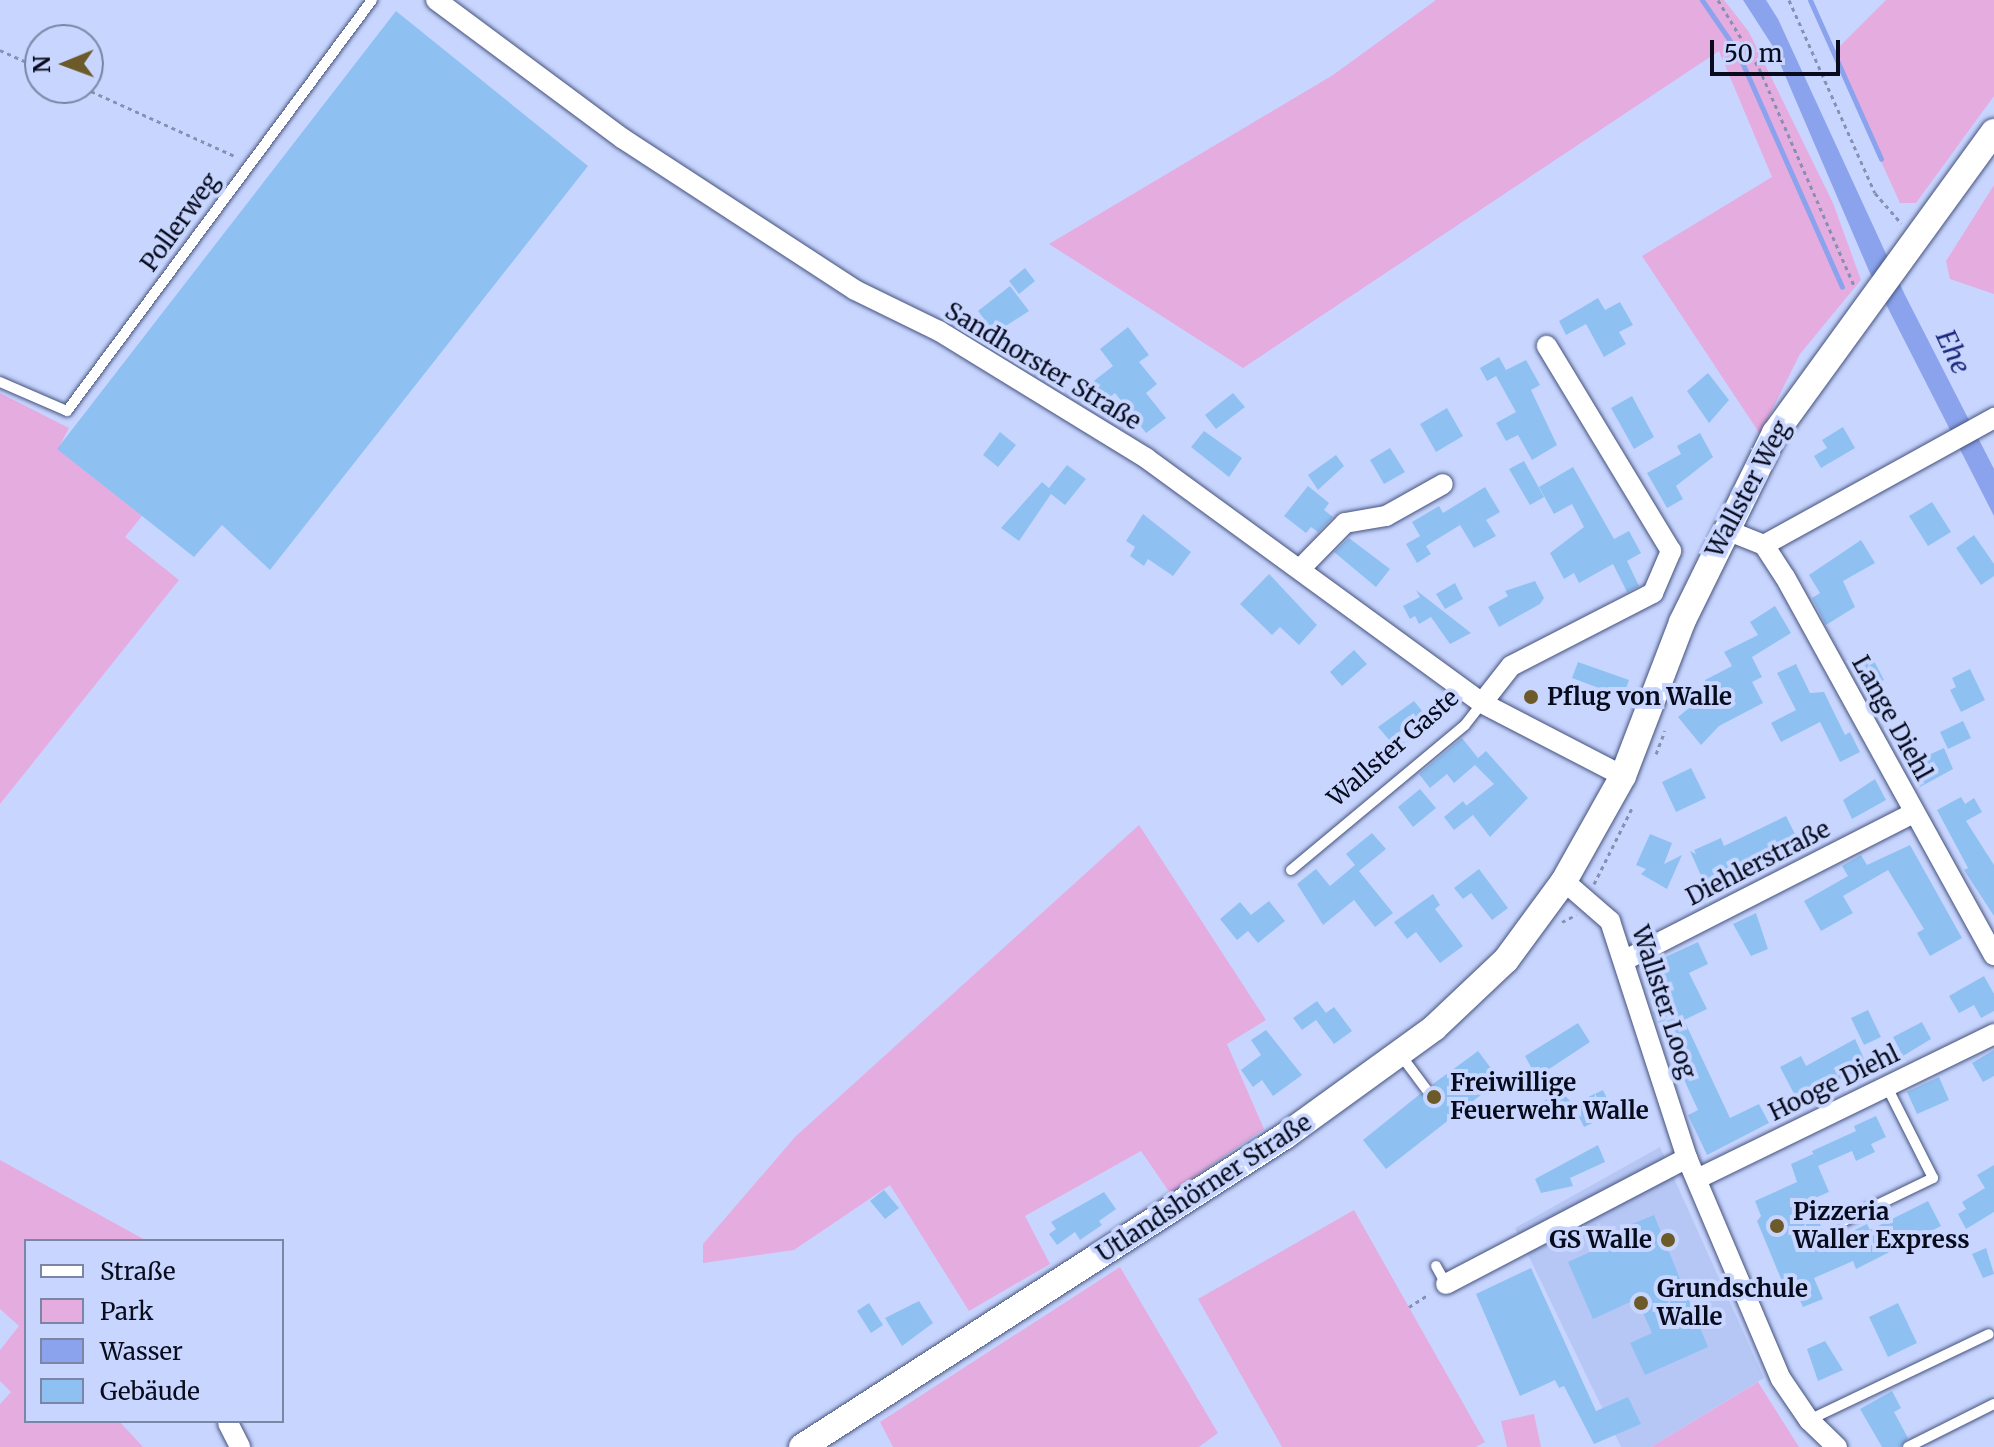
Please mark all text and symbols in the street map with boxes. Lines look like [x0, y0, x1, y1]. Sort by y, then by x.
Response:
north arrow [24, 24, 104, 104]
scale bar [1714, 24, 1844, 74]
text: 50 m [1724, 38, 1783, 69]
text: N [28, 55, 56, 73]
street label: Pollerweg [135, 167, 225, 277]
street label: Sandhorster Straße [940, 296, 1146, 436]
water label: Ehe [1929, 325, 1977, 379]
street label: Wallster Weg [1700, 416, 1796, 562]
street label: Lange Diehl [1846, 651, 1938, 785]
street label: Wallster Gaste [1322, 683, 1464, 813]
place label: Pflug von Walle [1547, 683, 1732, 711]
marker: Pflug von Walle [1522, 688, 1540, 706]
street label: Diehlerstraße [1681, 814, 1835, 912]
street label: Wallster Loog [1626, 922, 1702, 1082]
street label: Hooge Diehl [1764, 1039, 1904, 1127]
place label: Freiwillige Feuerwehr Walle [1450, 1069, 1649, 1125]
marker: Freiwillige Feuerwehr Walle [1425, 1088, 1443, 1106]
street label: Utlandshörner Straße [1091, 1108, 1317, 1268]
place label: Pizzeria Waller Express [1793, 1198, 1970, 1254]
marker: Pizzeria Waller Express [1768, 1217, 1786, 1235]
place label: GS Walle [1549, 1226, 1652, 1254]
marker: GS Walle [1659, 1231, 1677, 1249]
legend [24, 1239, 284, 1423]
text: Straße [100, 1256, 175, 1287]
place label: Grundschule Walle [1657, 1275, 1808, 1331]
marker: Grundschule Walle [1632, 1294, 1650, 1312]
text: Park [100, 1296, 153, 1327]
text: Wasser [100, 1336, 183, 1367]
text: Gebäude [100, 1376, 200, 1407]

